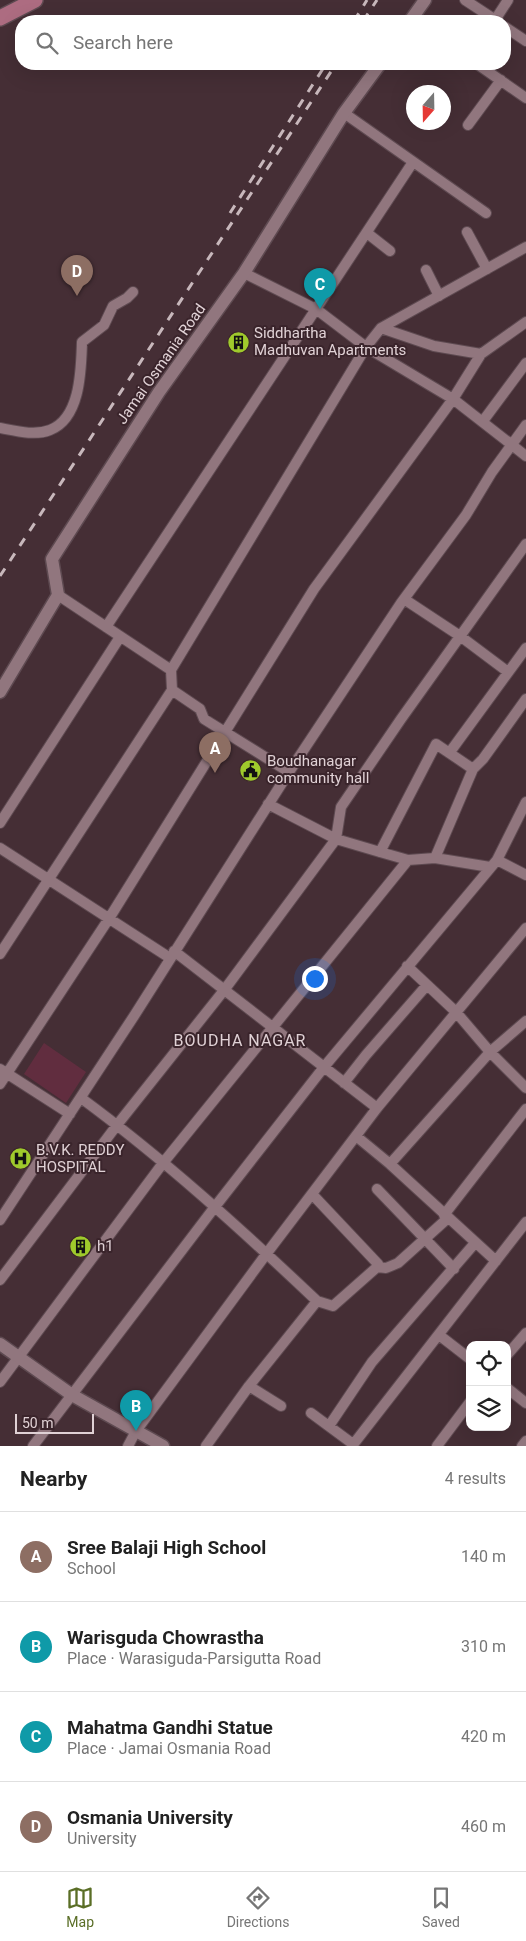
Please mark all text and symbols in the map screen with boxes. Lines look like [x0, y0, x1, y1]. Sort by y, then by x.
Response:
search box [15, 15, 511, 70]
icon: search [33, 29, 61, 57]
text: Search here [73, 31, 173, 54]
north arrow [406, 85, 451, 130]
pin: D [61, 255, 93, 296]
pin: C [304, 268, 336, 309]
street label: Jamai Osmania Road [113, 300, 209, 428]
place label: Siddhartha Madhuvan Apartments [254, 324, 406, 359]
building icon: Siddhartha Madhuvan Apartments [226, 330, 250, 354]
pin: A [199, 732, 231, 773]
place label: Boudhanagar community hall [267, 752, 369, 787]
public building icon: Boudhanagar community hall [239, 758, 263, 782]
your location [302, 966, 328, 992]
district label: BOUDHA NAGAR [174, 1031, 306, 1050]
place label: B.V.K. REDDY HOSPITAL [36, 1141, 124, 1176]
hospital icon: B.V.K. REDDY HOSPITAL [8, 1147, 32, 1171]
building icon: h1 [69, 1234, 93, 1258]
place label: h1 [97, 1237, 114, 1255]
map controls [466, 1341, 511, 1431]
button: locate [466, 1341, 511, 1386]
button: layers [466, 1386, 511, 1431]
pin: B [120, 1390, 152, 1431]
scale bar [15, 1411, 94, 1434]
text: 50 m [22, 1415, 54, 1431]
text: Nearby [20, 1467, 87, 1491]
text: 4 results [445, 1469, 506, 1488]
text: Sree Balaji High School [67, 1536, 266, 1559]
text: A [31, 1547, 41, 1566]
text: 140 m [461, 1547, 506, 1566]
text: School [67, 1559, 116, 1578]
text: Warisguda Chowrastha [67, 1626, 264, 1649]
text: B [31, 1637, 41, 1656]
text: 310 m [461, 1637, 506, 1656]
text: Place · Warasiguda-Parsigutta Road [67, 1649, 321, 1668]
text: Mahatma Gandhi Statue [67, 1716, 273, 1739]
text: C [31, 1727, 41, 1746]
text: 420 m [461, 1727, 506, 1746]
text: Place · Jamai Osmania Road [67, 1739, 271, 1758]
text: Osmania University [67, 1806, 233, 1829]
text: D [31, 1817, 41, 1836]
text: 460 m [461, 1817, 506, 1836]
text: University [67, 1829, 137, 1848]
tab: Map [66, 1884, 94, 1930]
tab: Directions [227, 1884, 290, 1930]
tab: Saved [422, 1884, 460, 1930]

